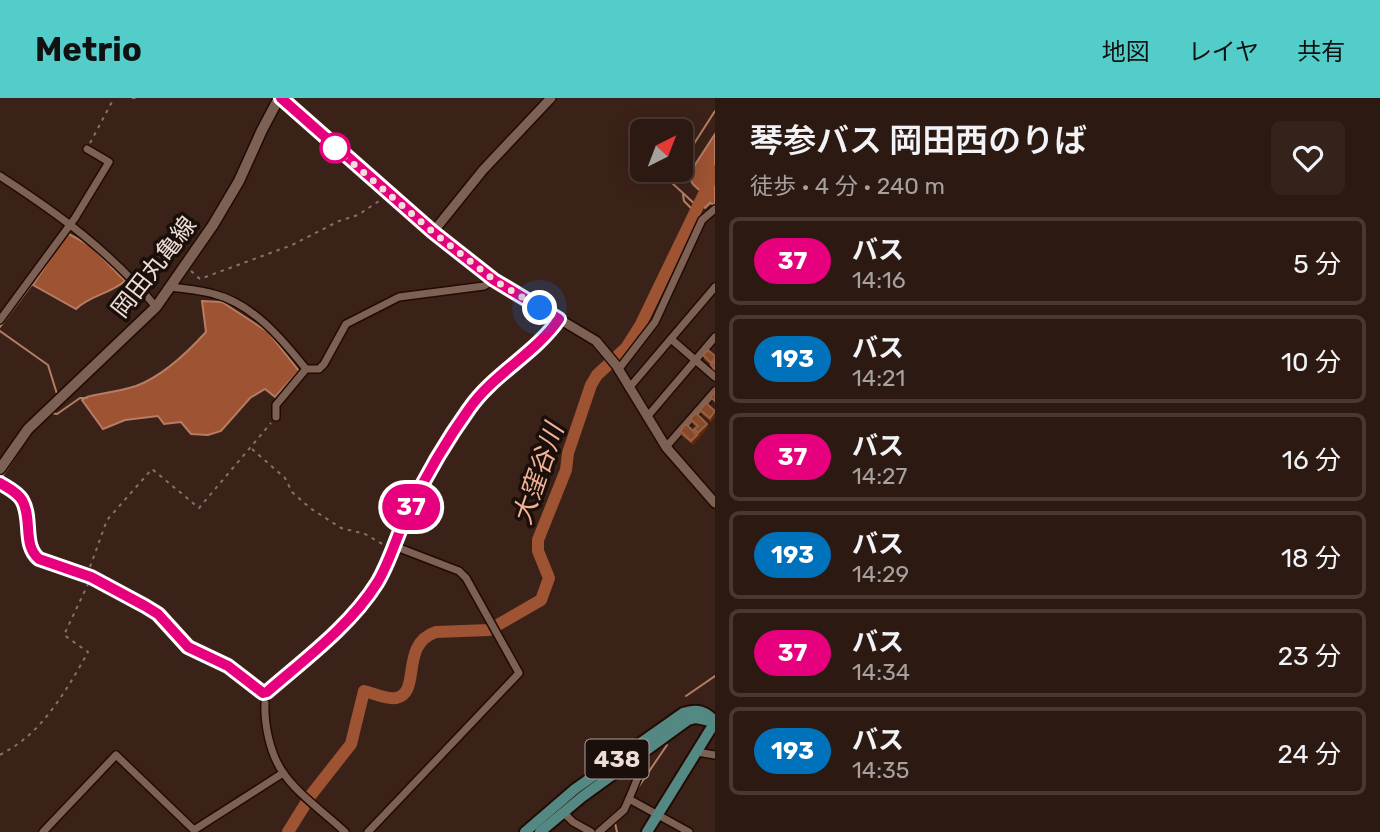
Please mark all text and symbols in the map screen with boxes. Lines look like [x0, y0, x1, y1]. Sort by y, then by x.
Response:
text: Metrio [35, 30, 142, 69]
text: 地図 [1102, 38, 1150, 66]
text: レイヤ [1188, 38, 1259, 66]
text: 共有 [1297, 38, 1345, 66]
north arrow [630, 119, 693, 182]
map controls [630, 119, 693, 182]
text: 琴参バス 岡田西のりば [750, 121, 1087, 160]
button: heart [1271, 121, 1345, 195]
unlabelled marker [320, 133, 350, 163]
text: 徒歩 · 4 分 · 240 m [750, 172, 945, 200]
street label: 岡田丸亀線 [106, 211, 202, 323]
text: バス [852, 235, 904, 266]
text: 37 [778, 247, 807, 275]
text: 5 分 [1293, 249, 1341, 280]
text: 14:16 [852, 266, 906, 294]
your location [522, 290, 557, 325]
text: バス [852, 333, 904, 364]
text: 193 [771, 345, 814, 373]
text: 10 分 [1281, 347, 1341, 378]
text: 14:21 [852, 364, 905, 392]
water label: 大窪谷川 [507, 417, 571, 528]
text: バス [852, 431, 904, 462]
text: 37 [778, 443, 807, 471]
text: 16 分 [1282, 445, 1341, 476]
text: 14:27 [852, 462, 907, 490]
line badge: 37 [380, 484, 443, 530]
text: 37 [396, 493, 426, 521]
text: バス [852, 529, 904, 560]
text: 193 [771, 541, 814, 569]
text: 18 分 [1281, 543, 1341, 574]
text: 14:29 [852, 560, 909, 588]
text: バス [852, 627, 904, 658]
text: 37 [778, 639, 807, 667]
text: 23 分 [1278, 641, 1341, 672]
text: 14:34 [852, 658, 910, 686]
text: バス [852, 725, 904, 756]
text: 193 [771, 737, 814, 765]
text: 24 分 [1277, 739, 1341, 770]
road number: 438 [586, 740, 648, 778]
text: 14:35 [852, 756, 910, 784]

